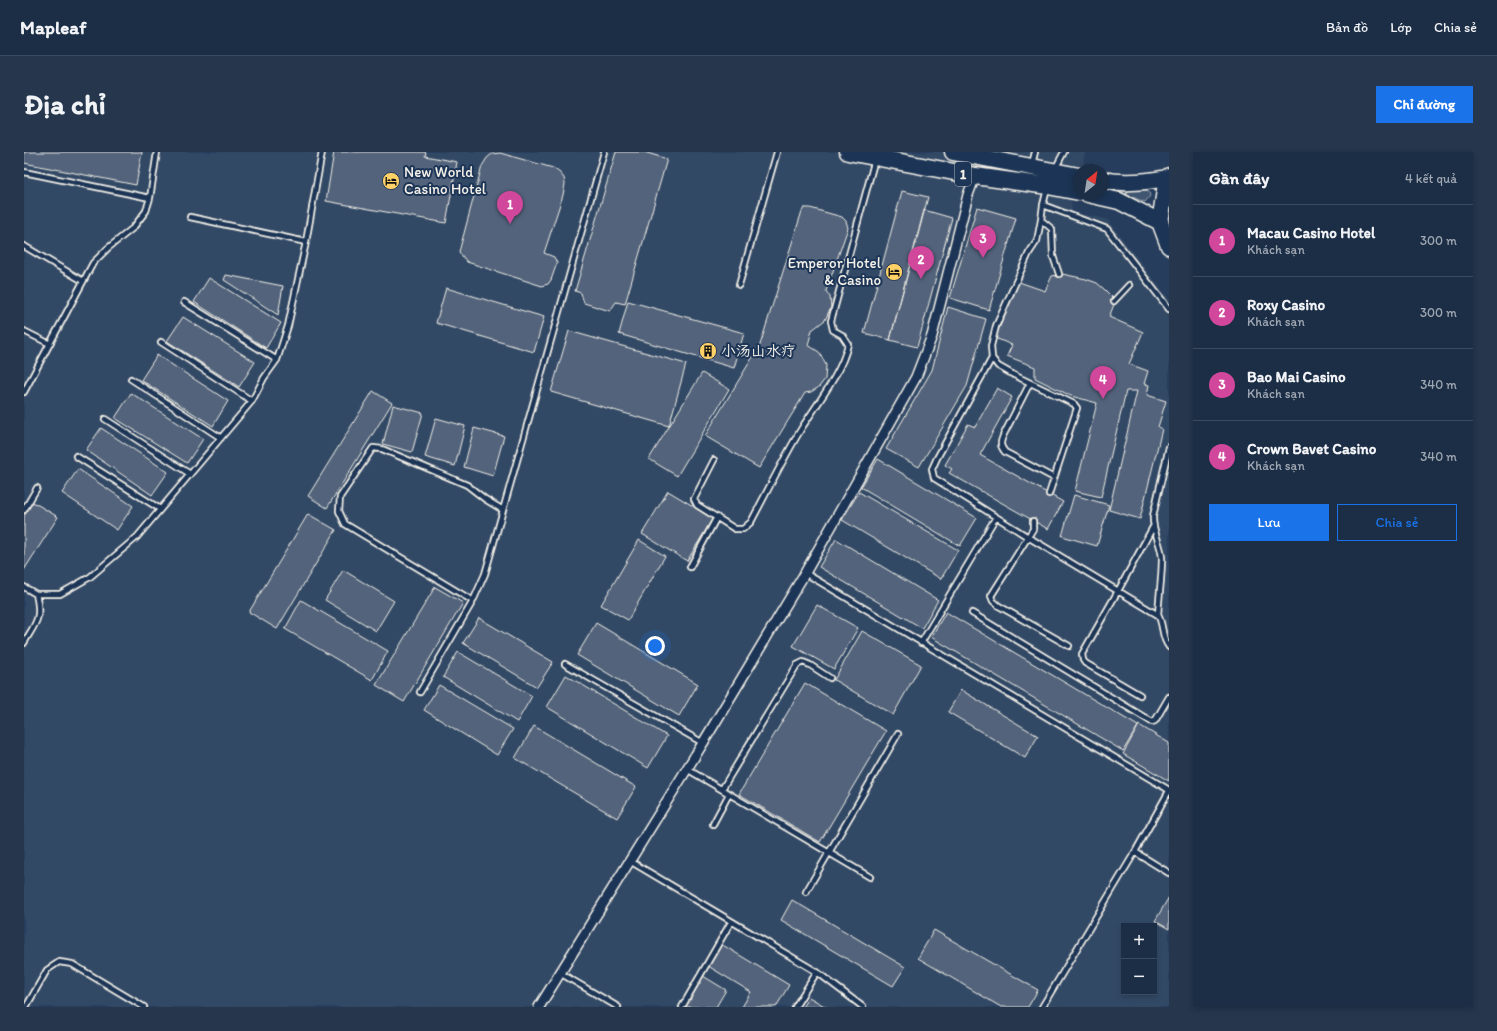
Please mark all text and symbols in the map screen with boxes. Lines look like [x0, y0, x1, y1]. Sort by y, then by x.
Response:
text: Mapleaf [20, 16, 86, 39]
text: Bản đồ [1326, 19, 1368, 36]
text: Lớp [1390, 19, 1412, 36]
text: Chia sẻ [1434, 19, 1477, 36]
button: Chỉ đường [1376, 86, 1473, 123]
text: Địa chỉ [24, 87, 106, 121]
road number: 1 [955, 162, 971, 186]
place label: New World Casino Hotel [404, 163, 487, 198]
north arrow [1073, 164, 1109, 200]
text: Gần đây [1209, 168, 1269, 188]
hotel icon: New World Casino Hotel [381, 171, 401, 191]
text: 4 kết quả [1405, 171, 1457, 186]
pin: 1 [497, 191, 523, 224]
text: Macau Casino Hotel [1247, 224, 1375, 242]
pin: 3 [970, 225, 996, 258]
text: 1 [1219, 233, 1225, 248]
text: 300 m [1420, 233, 1457, 248]
text: Khách sạn [1247, 242, 1305, 257]
pin: 2 [908, 246, 934, 279]
place label: Emperor Hotel & Casino [788, 254, 882, 289]
hotel icon: Emperor Hotel & Casino [884, 262, 904, 282]
text: Roxy Casino [1247, 296, 1325, 314]
text: 2 [1219, 305, 1225, 320]
text: 300 m [1420, 305, 1457, 320]
text: Khách sạn [1247, 314, 1305, 329]
building icon: 小汤山水疗 [698, 341, 718, 361]
place label: 小汤山水疗 [721, 342, 796, 360]
pin: 4 [1090, 366, 1116, 399]
text: Bao Mai Casino [1247, 368, 1346, 386]
text: 3 [1218, 377, 1226, 392]
text: 340 m [1420, 377, 1457, 392]
text: Khách sạn [1247, 386, 1305, 401]
text: Crown Bavet Casino [1247, 440, 1376, 458]
text: 4 [1218, 449, 1226, 464]
text: 340 m [1420, 449, 1457, 464]
text: Khách sạn [1247, 458, 1305, 473]
button: Lưu [1209, 504, 1329, 541]
button: Chia sẻ [1337, 504, 1457, 541]
your location [645, 636, 665, 656]
map controls [1121, 923, 1157, 995]
button: + [1121, 923, 1157, 959]
button: − [1121, 959, 1157, 995]

